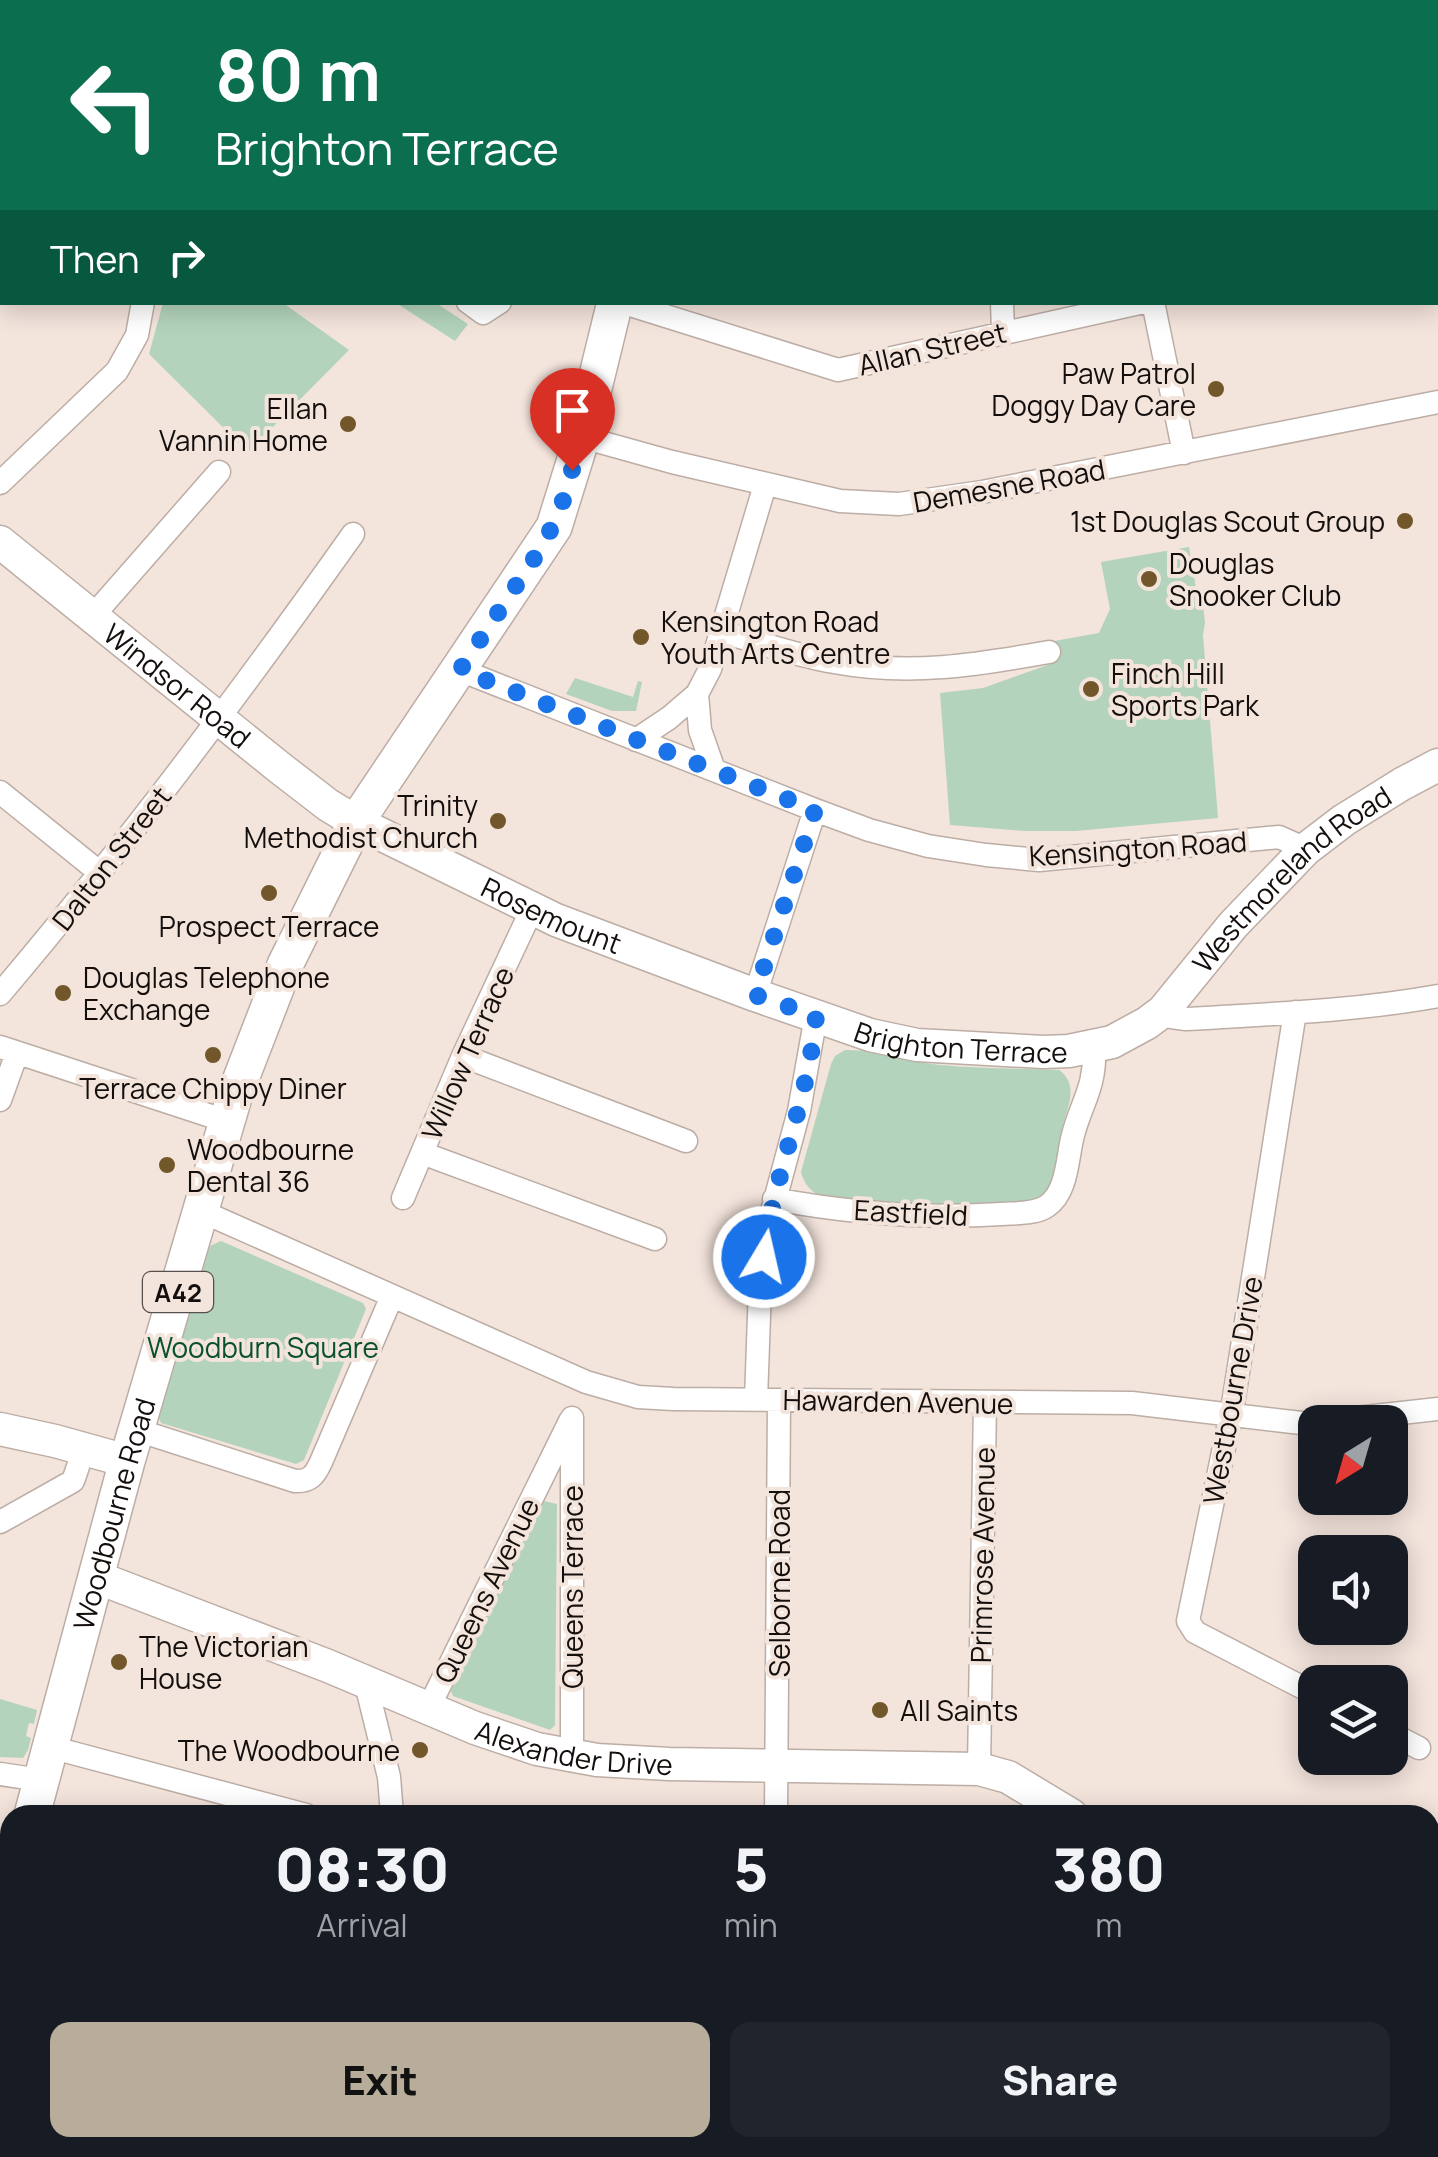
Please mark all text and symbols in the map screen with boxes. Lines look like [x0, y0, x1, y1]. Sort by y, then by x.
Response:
text: 80 m [215, 26, 381, 122]
icon: left [50, 40, 180, 170]
text: Brighton Terrace [215, 117, 559, 179]
icon: right [159, 230, 214, 285]
text: Then [50, 232, 139, 284]
street label: Allan Street [854, 313, 1010, 383]
place label: Paw Patrol Doggy Day Care [991, 354, 1196, 424]
pin [530, 368, 615, 471]
marker: Paw Patrol Doggy Day Care [1205, 378, 1227, 400]
icon: arrive [545, 383, 600, 438]
place label: Ellan Vannin Home [159, 389, 328, 459]
marker: Ellan Vannin Home [337, 413, 359, 435]
street label: Demesne Road [910, 449, 1108, 521]
place label: 1st Douglas Scout Group [1070, 502, 1385, 540]
marker: 1st Douglas Scout Group [1394, 510, 1416, 532]
place label: Douglas Snooker Club [1169, 544, 1341, 614]
marker: Douglas Snooker Club [1138, 568, 1160, 590]
place label: Kensington Road Youth Arts Centre [661, 602, 890, 672]
street label: Windsor Road [96, 614, 259, 756]
marker: Kensington Road Youth Arts Centre [630, 626, 652, 648]
place label: Finch Hill Sports Park [1111, 654, 1260, 724]
marker: Finch Hill Sports Park [1080, 678, 1102, 700]
street label: Westmoreland Road [1183, 777, 1398, 980]
street label: Dalton Street [43, 778, 179, 938]
place label: Trinity Methodist Church [244, 786, 478, 856]
marker: Trinity Methodist Church [487, 810, 509, 832]
street label: Kensington Road [1028, 821, 1248, 875]
street label: Rosemount [475, 867, 627, 962]
marker: Prospect Terrace [258, 882, 280, 904]
place label: Prospect Terrace [159, 907, 379, 945]
place label: Douglas Telephone Exchange [83, 958, 330, 1028]
street label: Willow Terrace [412, 960, 522, 1146]
marker: Douglas Telephone Exchange [52, 982, 74, 1004]
street label: Brighton Terrace [849, 1012, 1068, 1071]
marker: Terrace Chippy Diner [202, 1044, 224, 1066]
place label: Terrace Chippy Diner [79, 1069, 347, 1107]
place label: Woodbourne Dental 36 [187, 1130, 354, 1200]
marker: Woodbourne Dental 36 [156, 1154, 178, 1176]
street label: Eastfield [853, 1190, 969, 1234]
position arrow [712, 1205, 816, 1309]
road number: A42 [143, 1272, 213, 1312]
street label: Westbourne Drive [1193, 1273, 1271, 1507]
park label: Woodburn Square [147, 1328, 379, 1366]
street label: Hawarden Avenue [782, 1380, 1014, 1422]
street label: Woodbourne Road [64, 1393, 164, 1634]
north arrow [1298, 1405, 1408, 1515]
map controls [1298, 1405, 1408, 1775]
street label: Primrose Avenue [961, 1447, 1003, 1663]
street label: Queens Terrace [553, 1485, 591, 1689]
street label: Selborne Road [760, 1489, 798, 1677]
street label: Queens Avenue [425, 1491, 547, 1689]
button: sound [1298, 1535, 1408, 1645]
place label: The Victorian House [139, 1627, 309, 1697]
marker: The Victorian House [108, 1651, 130, 1673]
button: layers [1298, 1665, 1408, 1775]
place label: All Saints [900, 1691, 1018, 1729]
marker: All Saints [869, 1699, 891, 1721]
street label: Alexander Drive [470, 1711, 674, 1783]
place label: The Woodbourne [178, 1731, 400, 1769]
marker: The Woodbourne [409, 1739, 431, 1761]
text: 08:30 [274, 1827, 450, 1909]
text: 5 [733, 1827, 769, 1909]
text: 380 [1052, 1827, 1166, 1909]
text: Arrival [316, 1903, 408, 1947]
text: min [724, 1903, 778, 1947]
text: m [1095, 1903, 1122, 1947]
button: Exit [50, 2022, 710, 2137]
button: Share [730, 2022, 1390, 2137]

